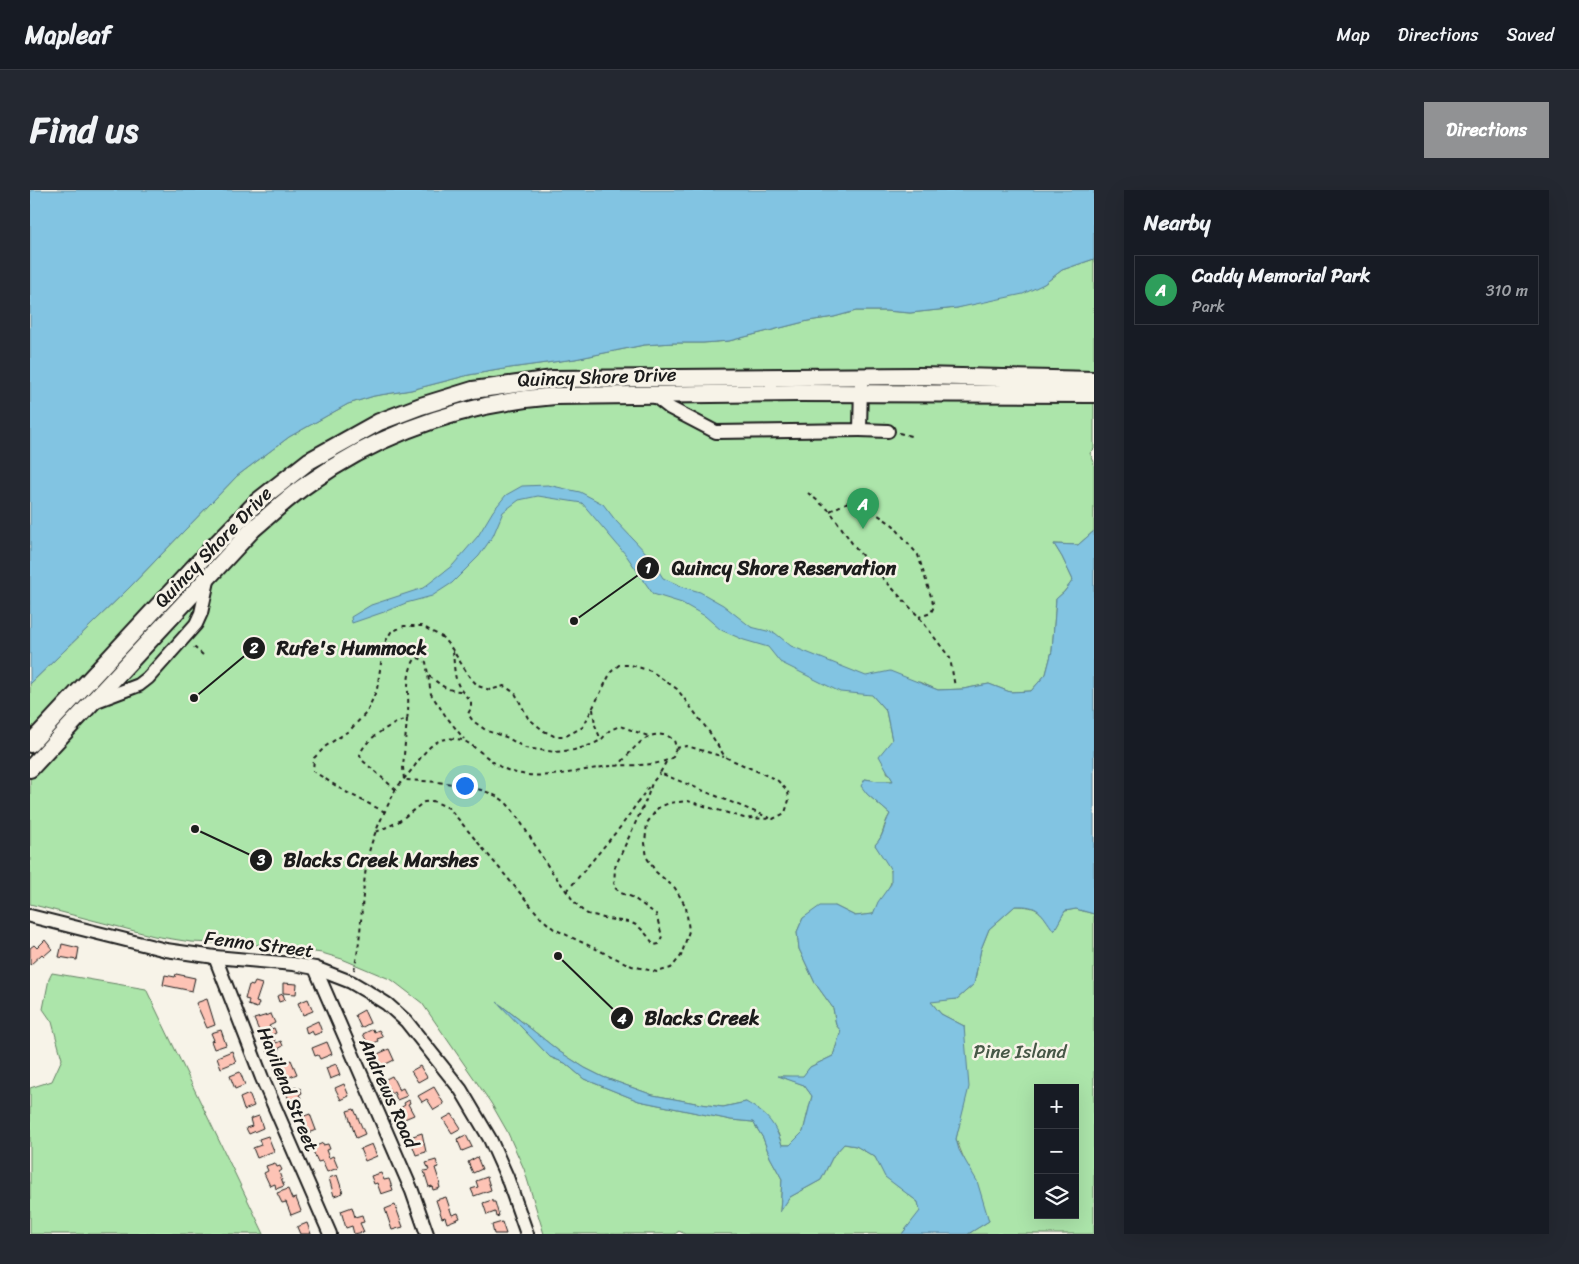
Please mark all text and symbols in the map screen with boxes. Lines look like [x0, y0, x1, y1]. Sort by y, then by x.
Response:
text: Mapleaf [25, 14, 111, 56]
text: Map [1337, 19, 1370, 51]
text: Directions [1398, 19, 1479, 51]
text: Saved [1507, 19, 1554, 51]
text: Find us [30, 99, 138, 161]
button: Directions [1424, 102, 1549, 158]
text: Nearby [1144, 204, 1210, 242]
text: Caddy Memorial Park [1192, 259, 1370, 292]
text: A [1156, 276, 1166, 305]
text: 310 m [1486, 276, 1528, 305]
text: Park [1192, 292, 1225, 321]
street label: Quincy Shore Drive [517, 358, 677, 396]
street label: Quincy Shore Drive [146, 478, 280, 616]
pin: A [847, 488, 879, 529]
callout: Quincy Shore Reservation [635, 551, 907, 586]
text: Quincy Shore Reservation [672, 551, 897, 586]
text: 1 [645, 555, 652, 581]
callout: Rufe's Hummock [242, 631, 437, 666]
text: Rufe's Hummock [276, 631, 428, 666]
text: 2 [249, 635, 259, 661]
your location [452, 773, 478, 799]
callout: Blacks Creek Marshes [249, 843, 488, 878]
text: Blacks Creek Marshes [284, 843, 479, 878]
text: 3 [256, 847, 266, 873]
street label: Fenno Street [202, 921, 316, 967]
callout: Blacks Creek [610, 1001, 770, 1036]
text: Blacks Creek [644, 1001, 760, 1036]
text: 4 [616, 1006, 627, 1032]
street label: Havilend Street [248, 1021, 328, 1157]
street label: Andrews Road [350, 1032, 429, 1155]
park label: Pine Island [973, 1035, 1068, 1068]
map controls [1034, 1084, 1079, 1219]
button: + [1034, 1084, 1079, 1129]
button: − [1034, 1129, 1079, 1174]
button: layers [1034, 1174, 1079, 1219]

